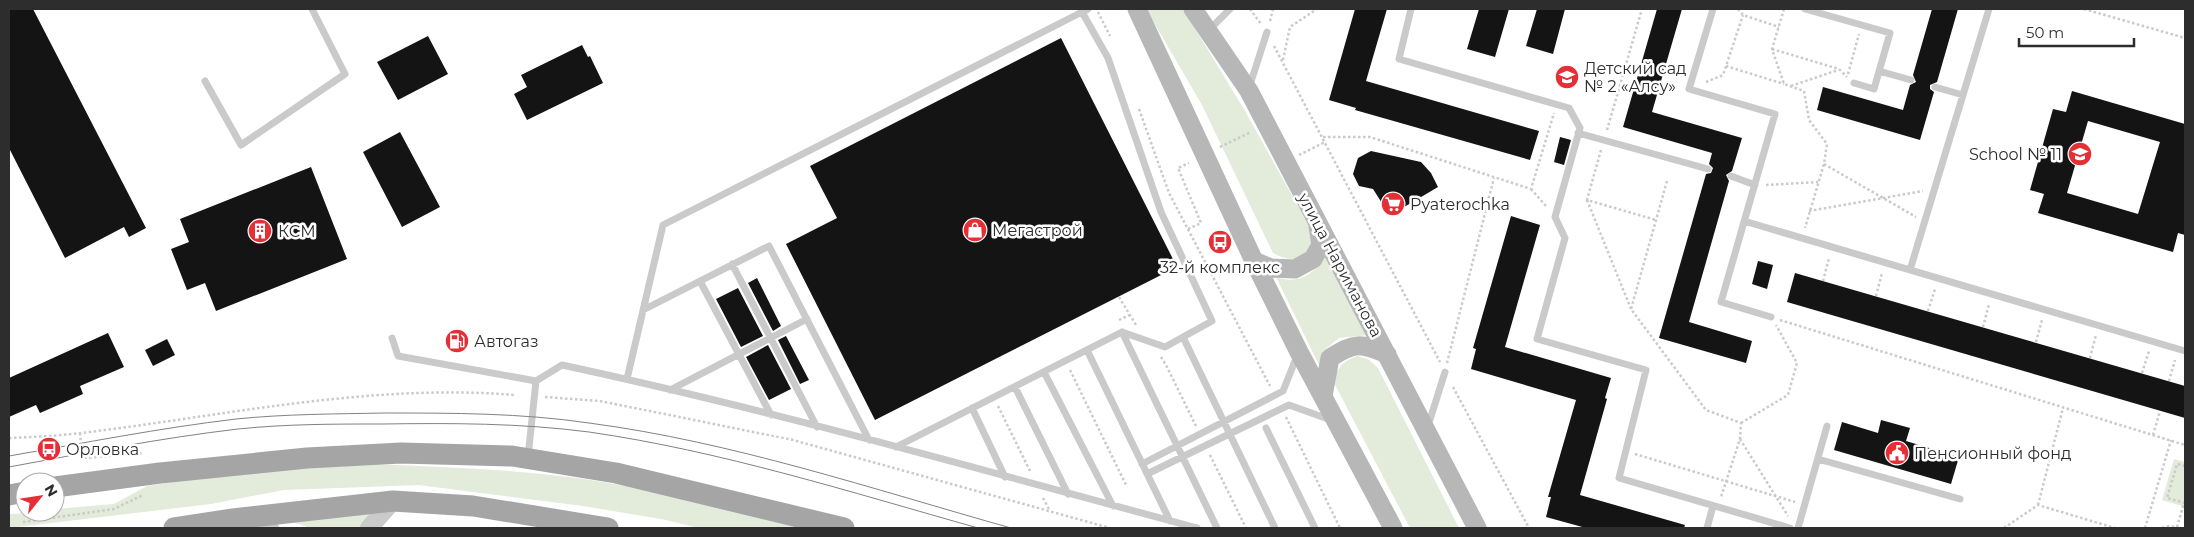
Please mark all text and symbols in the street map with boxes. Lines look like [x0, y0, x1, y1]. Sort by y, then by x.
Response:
scale bar [2019, 15, 2134, 47]
text: 50 m [2026, 23, 2064, 42]
place label: Детский сад № 2 «Алсу» [1584, 59, 1686, 96]
school or university icon: Детский сад № 2 «Алсу» [1554, 64, 1580, 90]
school or university icon: School № 11 [2067, 141, 2093, 167]
place label: School № 11 [1969, 145, 2062, 164]
street label: улица Нариманова [1293, 189, 1386, 340]
supermarket icon: Pyaterochka [1380, 191, 1406, 217]
place label: Pyaterochka [1410, 195, 1510, 214]
shop icon: Мегастрой [962, 217, 988, 243]
building icon: КСМ [247, 218, 273, 244]
place label: Мегастрой [992, 221, 1083, 240]
place label: КСМ [278, 222, 316, 241]
bus stop icon: 32-й комплекс [1207, 229, 1233, 255]
place label: 32-й комплекс [1160, 258, 1280, 277]
fuel station icon: Автогаз [444, 328, 470, 354]
place label: Автогаз [474, 332, 538, 351]
bus stop icon: Орловка [36, 436, 62, 462]
place label: Орловка [66, 440, 139, 459]
public building icon: Пенсионный фонд [1884, 440, 1910, 466]
place label: Пенсионный фонд [1914, 444, 2071, 463]
north arrow [15, 472, 65, 522]
text: N [41, 481, 62, 500]

